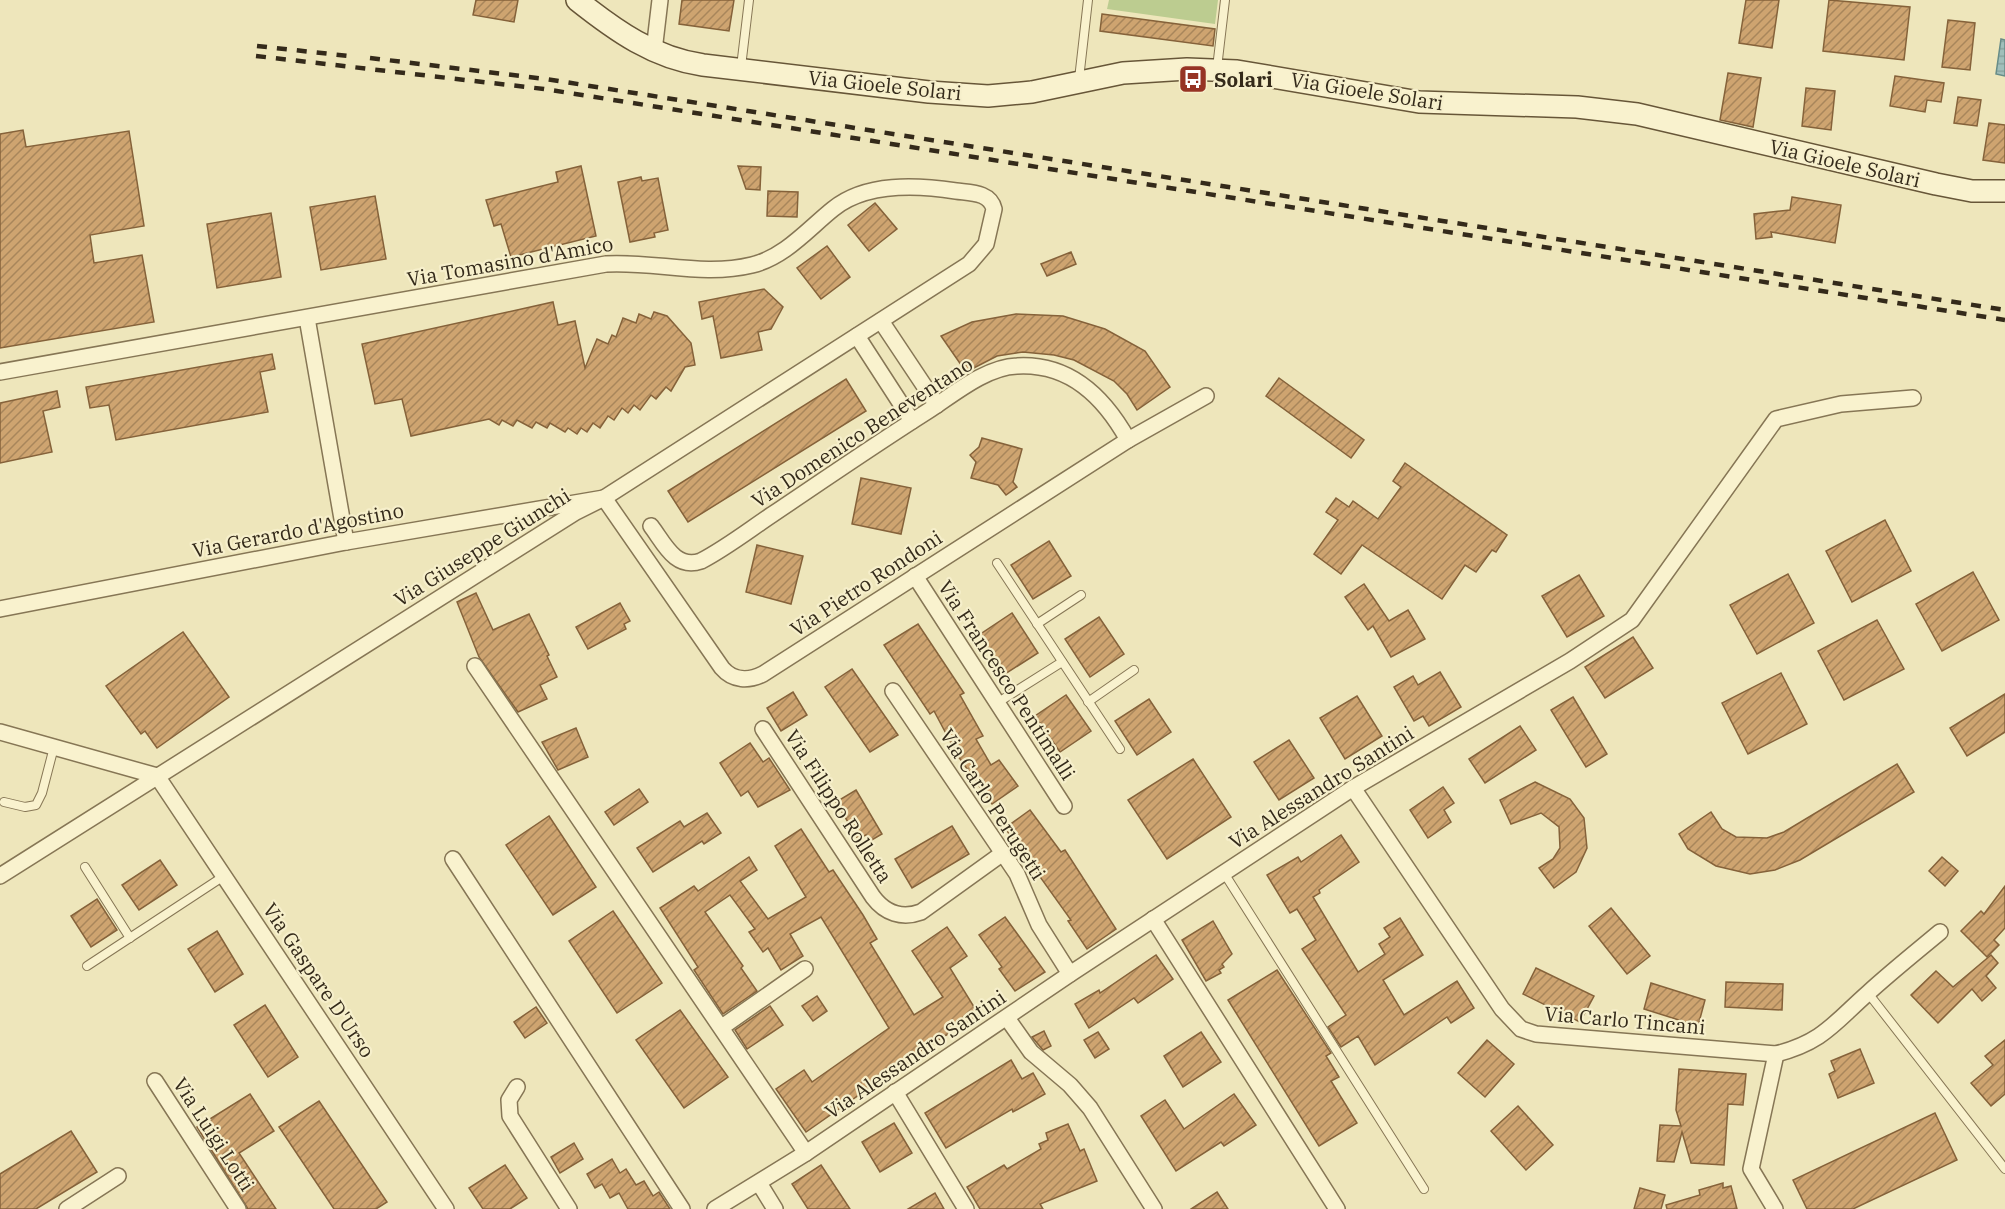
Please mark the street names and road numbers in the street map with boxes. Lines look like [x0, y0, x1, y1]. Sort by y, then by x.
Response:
street label: Via Gioele Solari [807, 64, 963, 106]
street label: Via Gioele Solari [1289, 66, 1445, 116]
street label: Via Gioele Solari [1767, 133, 1923, 193]
street label: Via Tomasino d'Amico [405, 230, 615, 292]
street label: Via Domenico Beneventano [746, 350, 978, 514]
street label: Via Giuseppe Giunchi [389, 482, 575, 612]
street label: Via Gerardo d'Agostino [190, 496, 406, 564]
street label: Via Pietro Rondoni [785, 524, 947, 642]
street label: Via Francesco Pentimalli [932, 575, 1082, 785]
street label: Via Alessandro Santini [1224, 719, 1418, 855]
street label: Via Carlo Perugetti [934, 723, 1052, 885]
street label: Via Filippo Rolletta [779, 724, 899, 888]
street label: Via Gaspare D'Urso [257, 897, 381, 1063]
street label: Via Alessandro Santini [819, 983, 1011, 1125]
street label: Via Carlo Tincani [1543, 1000, 1707, 1040]
street label: Via Luigi Lotti [167, 1072, 261, 1196]

